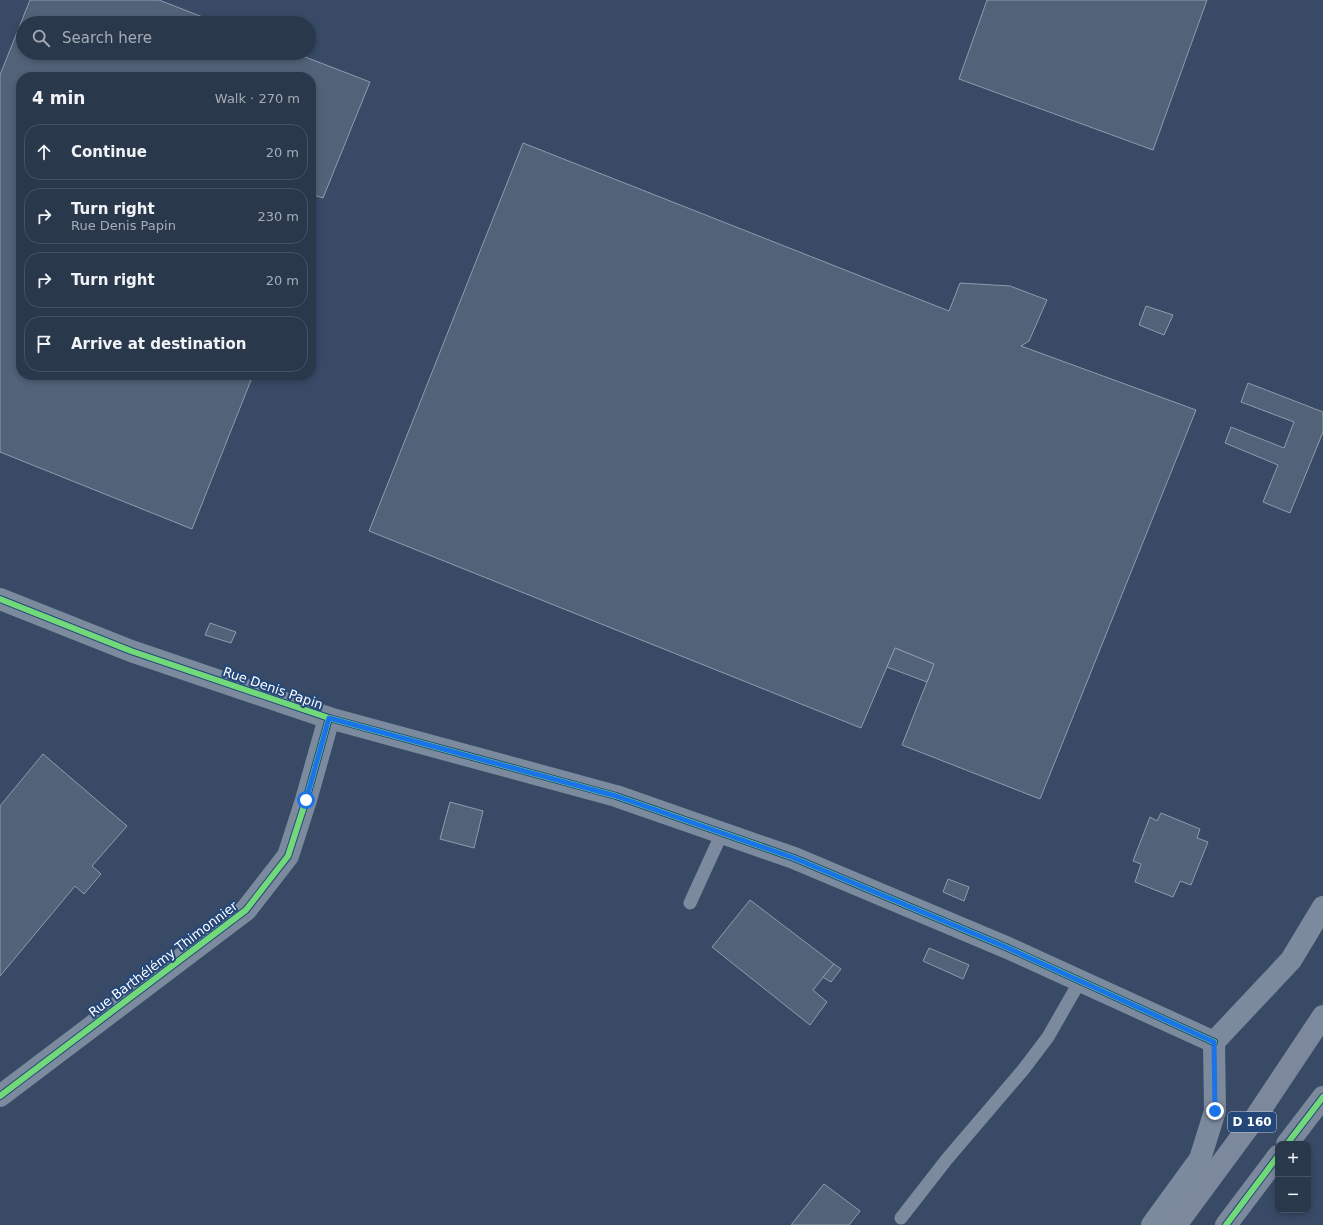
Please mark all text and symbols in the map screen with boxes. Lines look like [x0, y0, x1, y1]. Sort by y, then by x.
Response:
search box [16, 16, 316, 60]
icon: search [30, 27, 52, 49]
text: Search here [62, 29, 152, 47]
text: 4 min [32, 88, 85, 108]
text: Walk · 270 m [215, 91, 300, 106]
icon: ahead [33, 141, 55, 163]
text: Continue [71, 143, 147, 161]
text: 20 m [266, 145, 299, 160]
text: Turn right [71, 200, 155, 218]
icon: right [33, 205, 55, 227]
text: 230 m [257, 209, 299, 224]
text: Rue Denis Papin [71, 218, 176, 233]
icon: right [33, 269, 55, 291]
text: Turn right [71, 271, 155, 289]
text: 20 m [266, 273, 299, 288]
icon: arrive [33, 333, 55, 355]
text: Arrive at destination [71, 335, 246, 353]
street label: Rue Denis Papin [221, 664, 325, 712]
route start [297, 791, 315, 809]
street label: Rue Barthélémy Thimonnier [86, 898, 241, 1020]
route end [1206, 1102, 1224, 1120]
road number: D 160 [1228, 1112, 1276, 1132]
map controls [1275, 1141, 1311, 1213]
button: + [1275, 1141, 1311, 1177]
button: − [1275, 1177, 1311, 1213]

